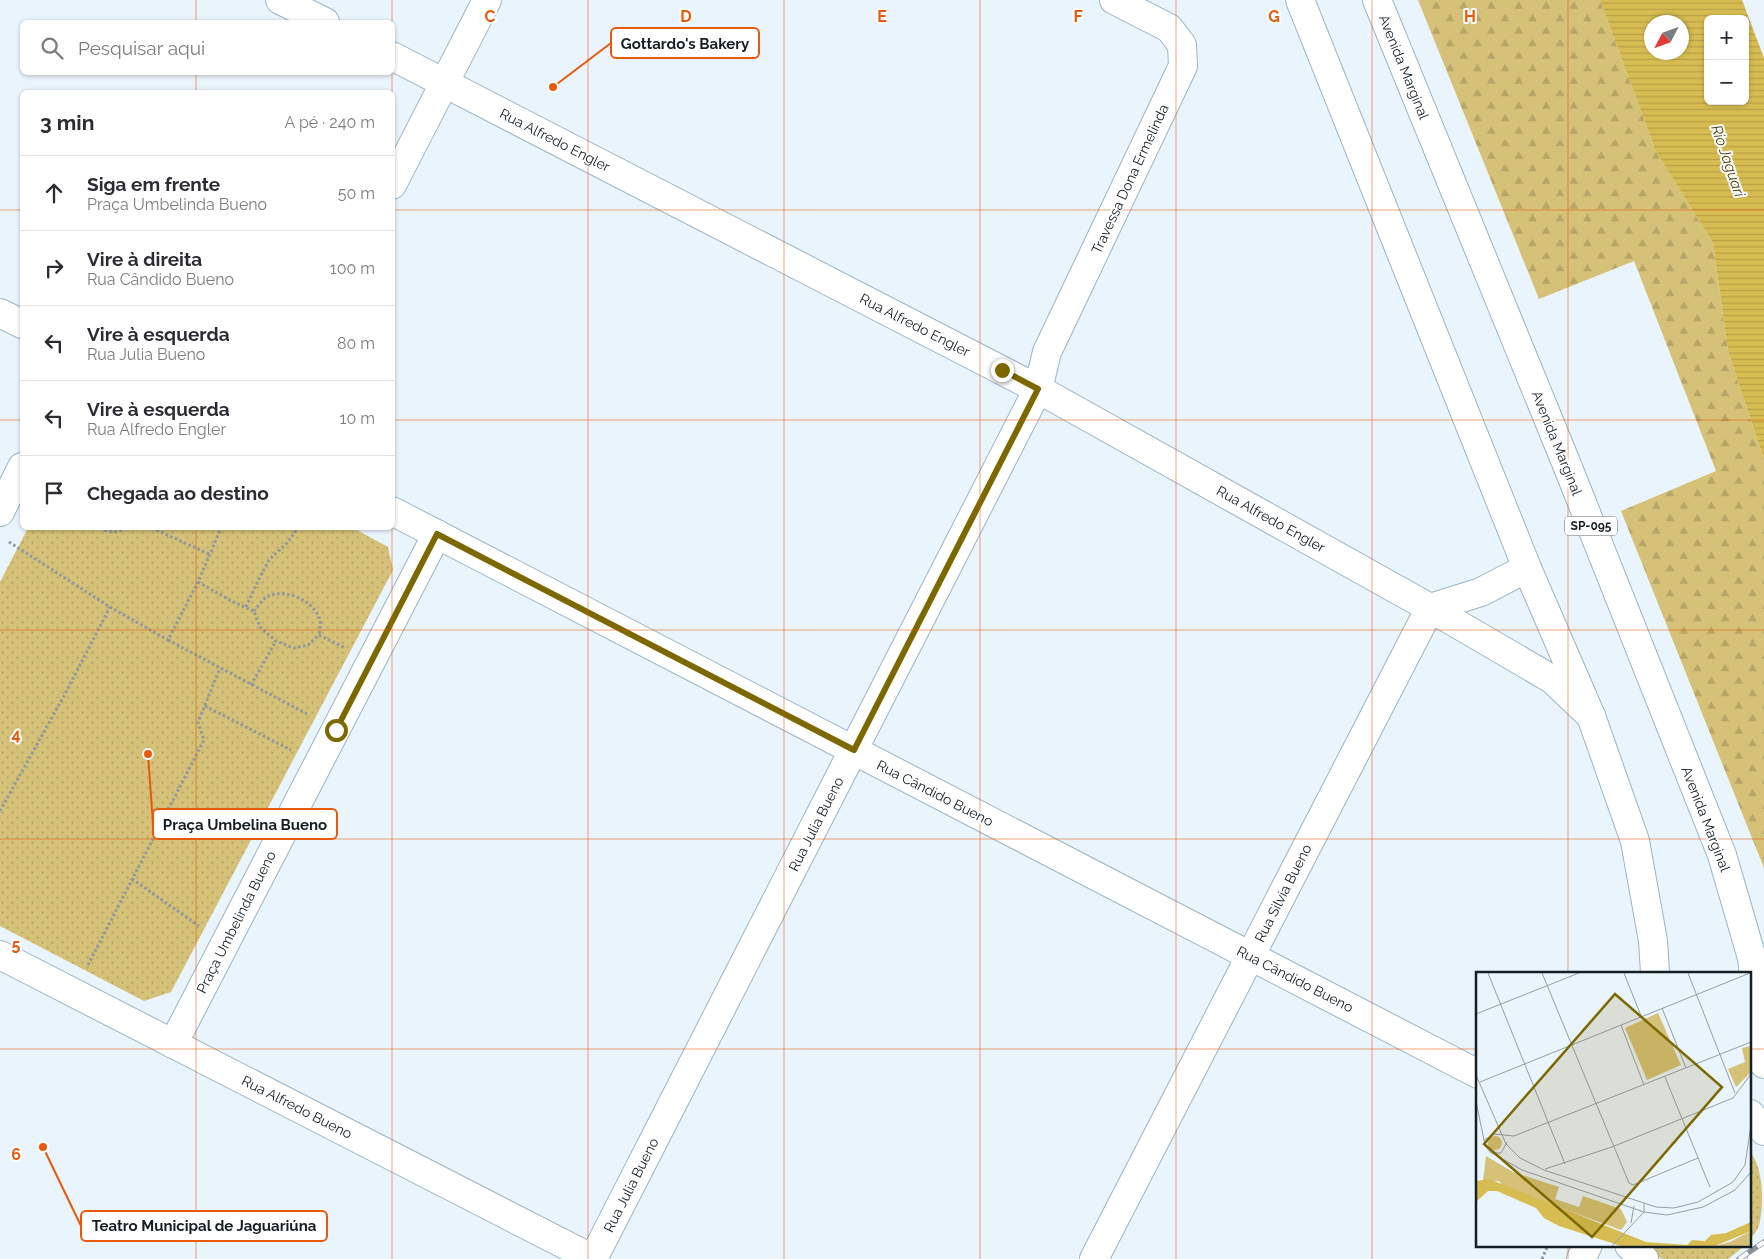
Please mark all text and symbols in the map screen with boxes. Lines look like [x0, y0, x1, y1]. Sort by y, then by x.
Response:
text: C [485, 7, 496, 26]
text: D [680, 7, 692, 26]
text: E [877, 7, 887, 26]
text: F [1073, 7, 1083, 26]
text: G [1268, 7, 1280, 26]
text: H [1464, 7, 1476, 26]
street label: Avenida Marginal [1376, 12, 1432, 122]
north arrow [1644, 15, 1689, 60]
map controls [1704, 15, 1749, 105]
button: + [1704, 15, 1749, 60]
search box [20, 20, 395, 75]
callout: Gottardo's Bakery [611, 28, 759, 58]
icon: search [38, 34, 66, 62]
text: Gottardo's Bakery [621, 35, 750, 53]
text: Pesquisar aqui [78, 37, 205, 59]
button: − [1704, 60, 1749, 105]
street label: Travessa Dona Ermelinda [1088, 102, 1172, 256]
street label: Rua Alfredo Engler [497, 105, 613, 175]
text: 3 min [40, 110, 94, 135]
text: A pé · 240 m [285, 113, 375, 132]
water label: Rio Jaguari [1707, 123, 1749, 200]
text: Siga em frente [87, 173, 220, 195]
icon: ahead [40, 179, 68, 207]
text: 50 m [338, 184, 375, 203]
text: Praça Umbelinda Bueno [87, 195, 267, 214]
text: Vire à direita [87, 248, 202, 270]
icon: right [40, 254, 68, 282]
text: 100 m [330, 259, 375, 278]
text: Rua Cândido Bueno [87, 270, 234, 289]
street label: Rua Alfredo Engler [857, 290, 973, 360]
text: Vire à esquerda [87, 323, 230, 345]
icon: left [40, 329, 68, 357]
text: 80 m [337, 334, 375, 353]
text: Rua Julia Bueno [87, 345, 205, 364]
route end [991, 359, 1014, 382]
street label: Avenida Marginal [1529, 388, 1585, 498]
text: Vire à esquerda [87, 398, 230, 420]
icon: left [40, 404, 68, 432]
text: 10 m [340, 409, 375, 428]
text: Rua Alfredo Engler [87, 420, 226, 439]
icon: arrive [40, 479, 68, 507]
text: Chegada ao destino [87, 482, 269, 504]
street label: Rua Alfredo Engler [1214, 482, 1328, 556]
road number: SP-095 [1565, 516, 1617, 536]
route start [325, 719, 348, 742]
text: 4 [11, 725, 21, 744]
street label: Rua Cândido Bueno [874, 757, 996, 829]
street label: Avenida Marginal [1679, 764, 1733, 874]
street label: Rua Julia Bueno [785, 774, 847, 874]
callout: Praça Umbelina Bueno [153, 809, 337, 839]
text: Praça Umbelina Bueno [163, 816, 327, 834]
street label: Rua Silvia Bueno [1251, 841, 1315, 945]
street label: Praça Umbelinda Bueno [193, 848, 279, 996]
text: 5 [12, 935, 21, 954]
street label: Rua Cândido Bueno [1234, 943, 1356, 1015]
inset map [1476, 972, 1752, 1246]
street label: Rua Alfredo Bueno [239, 1072, 355, 1142]
street label: Rua Julia Bueno [600, 1135, 662, 1235]
text: 6 [11, 1145, 21, 1164]
callout: Teatro Municipal de Jaguariúna [81, 1211, 327, 1241]
text: Teatro Municipal de Jaguariúna [92, 1217, 317, 1235]

